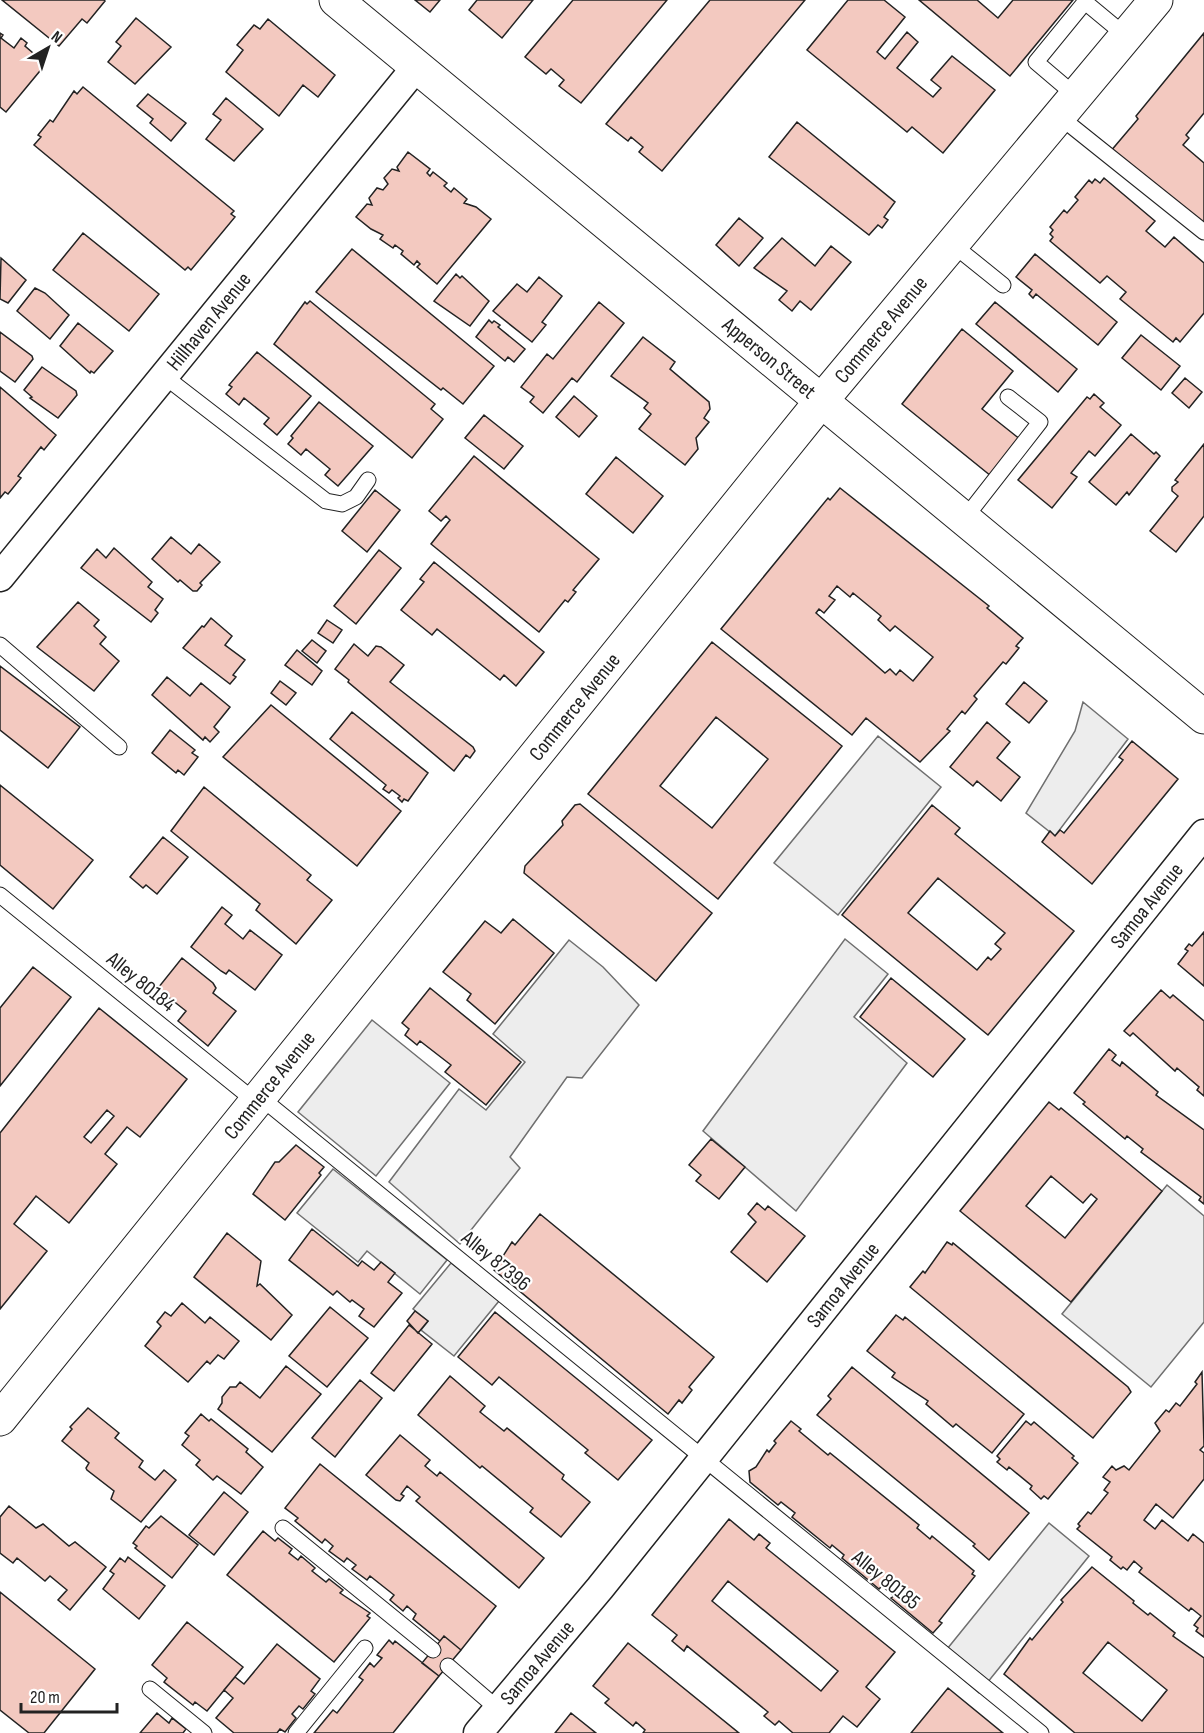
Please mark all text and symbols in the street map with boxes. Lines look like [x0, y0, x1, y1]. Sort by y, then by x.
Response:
north arrow [18, 18, 78, 78]
text: N [47, 27, 66, 48]
street label: Hillhaven Avenue [161, 267, 256, 376]
street label: Commerce Avenue [829, 271, 933, 388]
street label: Apperson Street [717, 311, 821, 404]
street label: Commerce Avenue [524, 648, 625, 766]
street label: Samoa Avenue [1105, 858, 1188, 953]
street label: Alley 80184 [101, 946, 181, 1017]
street label: Commerce Avenue [218, 1026, 320, 1144]
street label: Alley 87396 [456, 1225, 536, 1296]
street label: Samoa Avenue [801, 1237, 885, 1332]
street label: Alley 80185 [846, 1544, 925, 1615]
street label: Samoa Avenue [495, 1615, 580, 1710]
scale bar [21, 1676, 117, 1714]
text: 20 m [30, 1687, 60, 1708]

